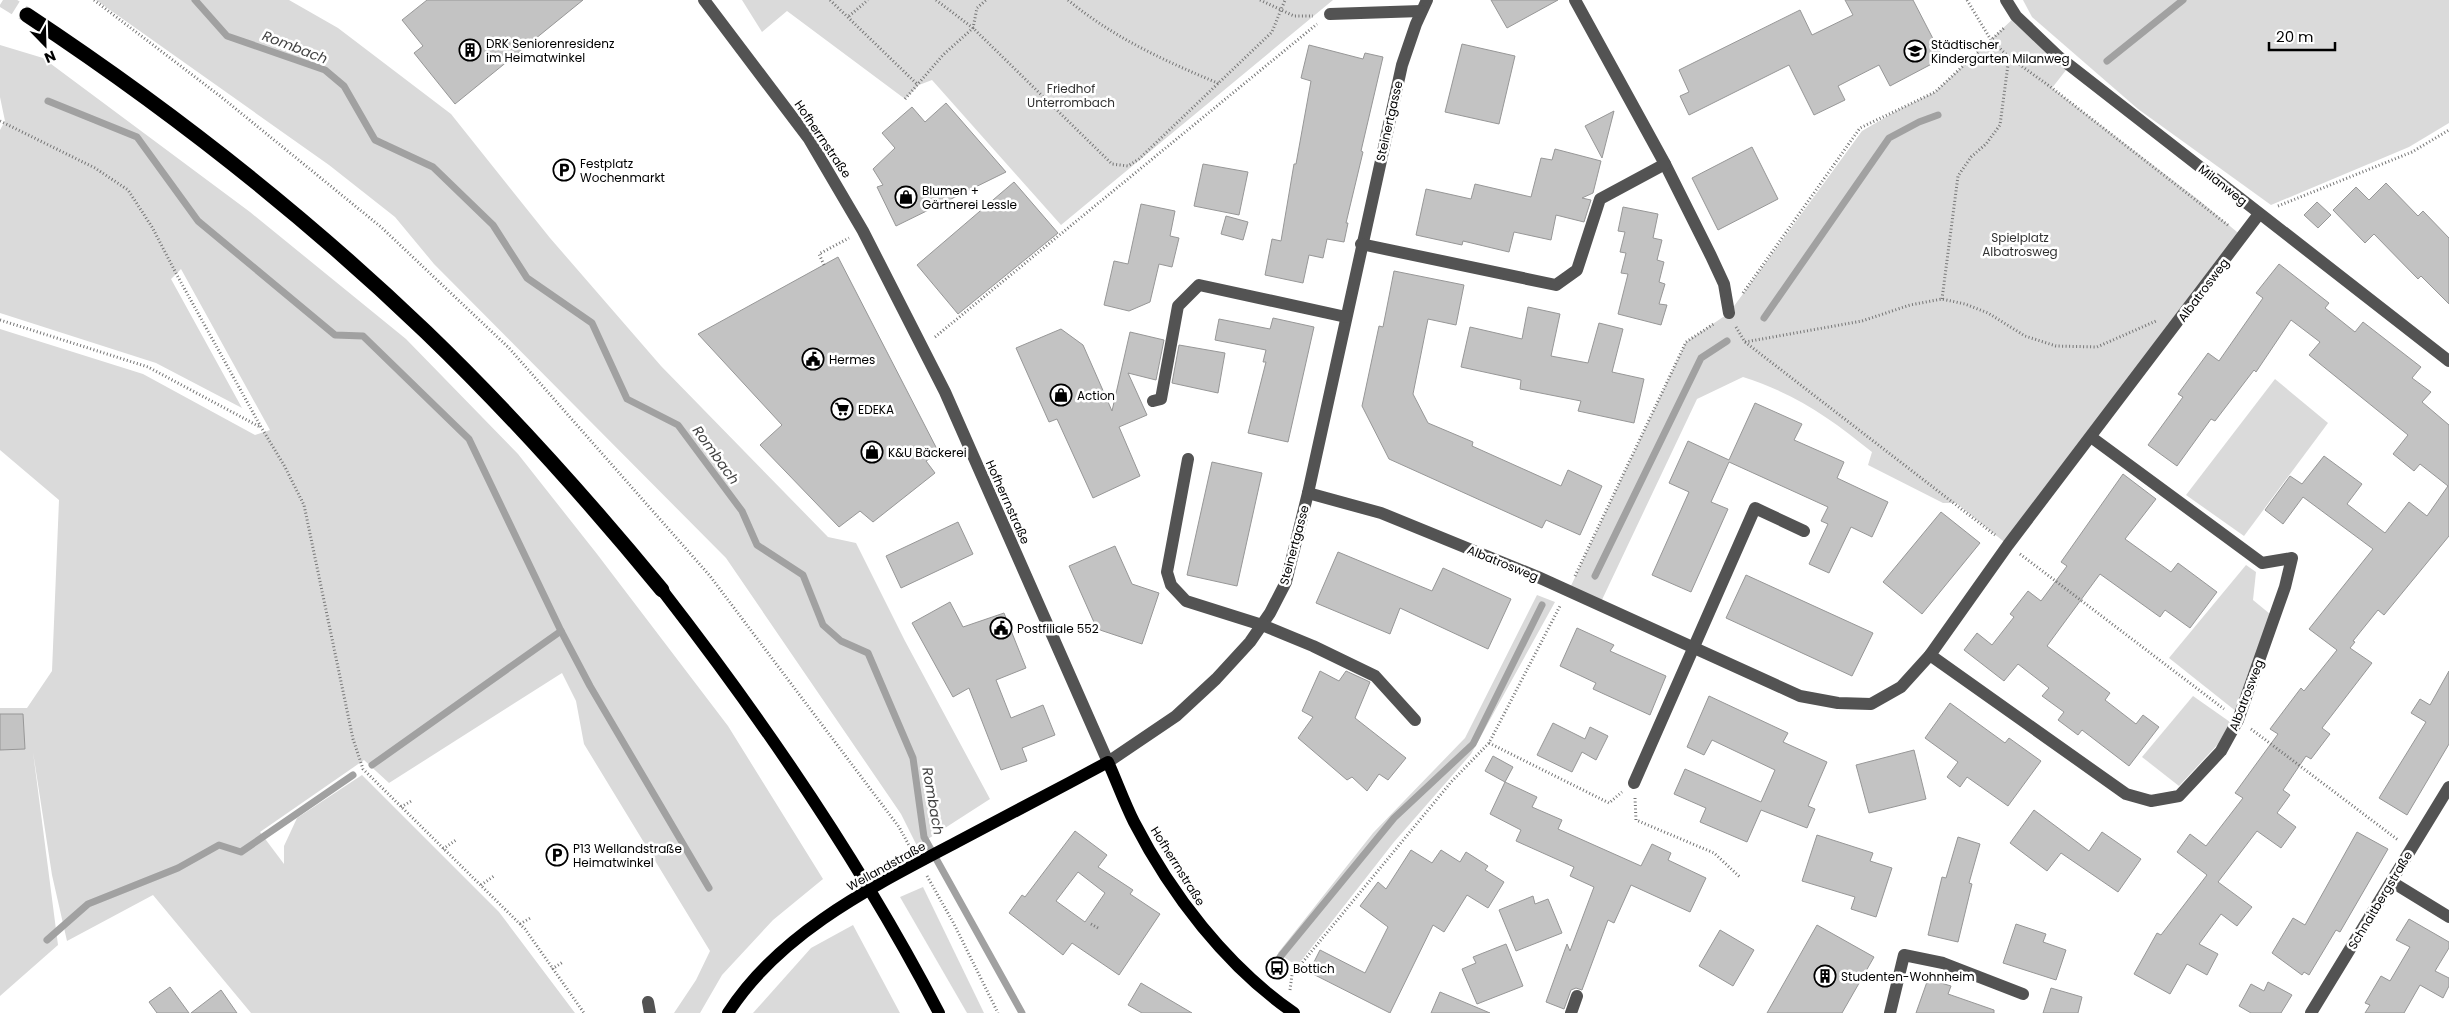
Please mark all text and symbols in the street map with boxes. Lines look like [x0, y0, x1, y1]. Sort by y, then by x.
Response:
north arrow [20, 20, 70, 70]
scale bar [2269, 20, 2335, 52]
water label: Rombach [260, 25, 330, 69]
text: 20 m [2276, 26, 2314, 47]
place label: DRK Seniorenresidenz im Heimatwinkel [486, 35, 614, 66]
place label: Städtischer Kindergarten Milanweg [1931, 36, 2070, 67]
building icon: DRK Seniorenresidenz im Heimatwinkel [458, 38, 482, 62]
school or university icon: Städtischer Kindergarten Milanweg [1903, 39, 1927, 63]
text: N [41, 46, 59, 68]
street label: Steinertgasse [1371, 79, 1407, 163]
park label: Friedhof Unterrombach [1027, 80, 1115, 111]
street label: Hofherrnstraße [791, 97, 855, 181]
place label: Festplatz Wochenmarkt [580, 155, 665, 186]
parking icon: Festplatz Wochenmarkt [552, 158, 576, 182]
street label: Milanweg [2195, 161, 2251, 209]
place label: Blumen + Gärtnerei Lessle [922, 182, 1017, 213]
shop icon: Blumen + Gärtnerei Lessle [894, 185, 918, 209]
park label: Spielplatz Albatrosweg [1982, 229, 2058, 260]
street label: Albatrosweg [2174, 255, 2232, 325]
public building icon: Hermes [801, 347, 825, 371]
place label: Hermes [829, 351, 875, 368]
shop icon: Action [1049, 383, 1073, 407]
place label: Action [1077, 387, 1115, 404]
supermarket icon: EDEKA [830, 397, 854, 421]
place label: EDEKA [858, 401, 894, 418]
water label: Rombach [688, 422, 744, 489]
shop icon: K&U Bäckerei [860, 440, 884, 464]
place label: K&U Bäckerei [888, 444, 967, 461]
street label: Hofherrnstraße [982, 457, 1034, 547]
street label: Steinertgasse [1275, 503, 1313, 587]
street label: Albatrosweg [1465, 541, 1541, 585]
public building icon: Postfiliale 552 [989, 616, 1013, 640]
place label: Postfiliale 552 [1017, 620, 1099, 637]
street label: Albatrosweg [2225, 657, 2267, 733]
water label: Rombach [917, 766, 949, 836]
street label: Hofherrnstraße [1147, 823, 1209, 909]
street label: Wellandstraße [843, 837, 929, 895]
place label: P13 Wellandstraße Heimatwinkel [573, 840, 682, 871]
parking icon: P13 Wellandstraße Heimatwinkel [545, 843, 569, 867]
street label: Schnaitbergstraße [2344, 848, 2416, 952]
bus stop icon: Bottich [1265, 956, 1289, 980]
place label: Bottich [1293, 960, 1335, 977]
building icon: Studenten-Wohnheim [1813, 964, 1837, 988]
place label: Studenten-Wohnheim [1841, 968, 1975, 985]

